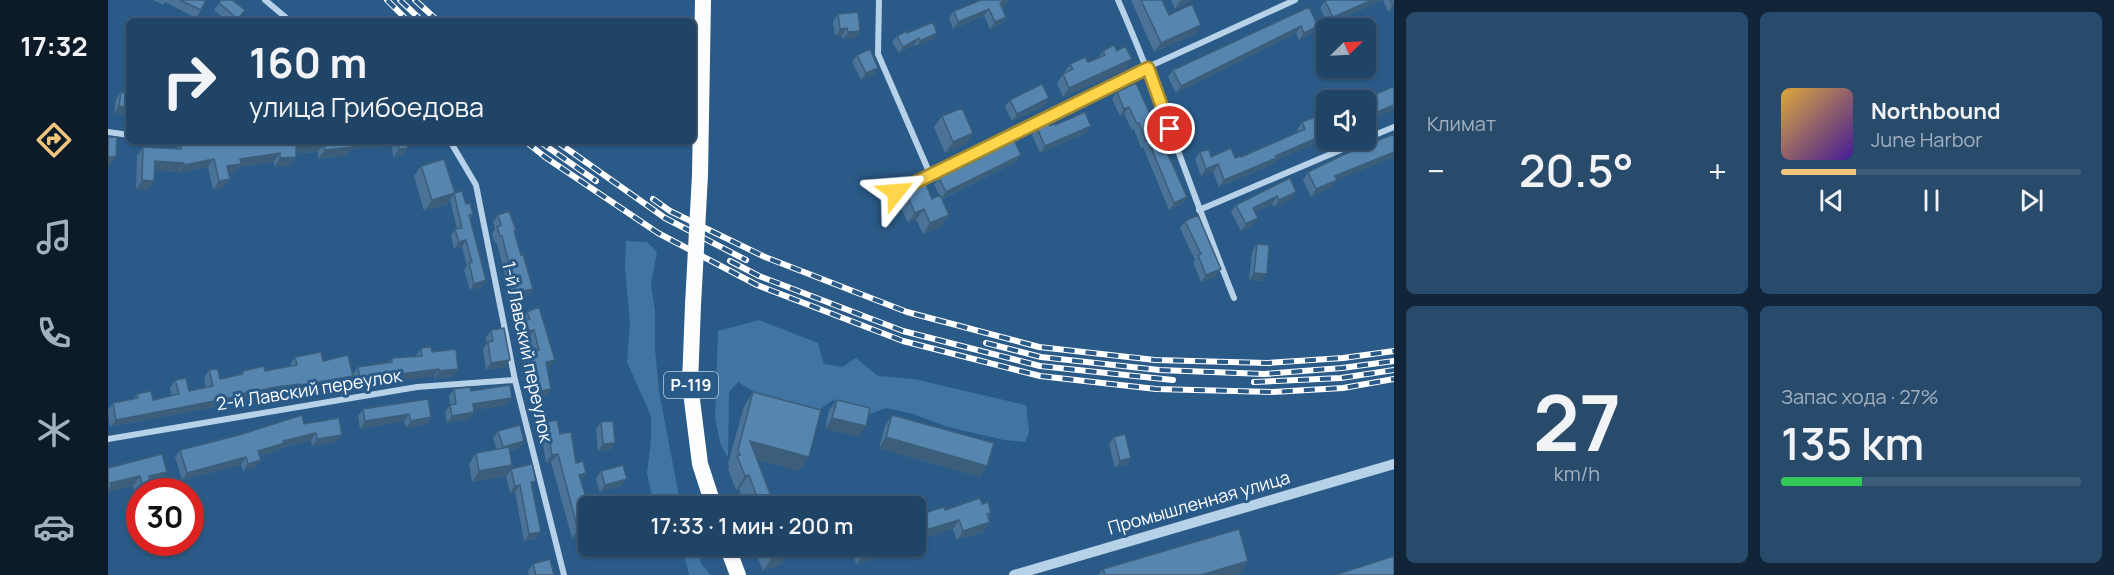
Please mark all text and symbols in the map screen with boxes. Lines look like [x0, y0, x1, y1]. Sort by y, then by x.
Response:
north arrow [1316, 18, 1376, 78]
map controls [1316, 18, 1376, 150]
text: 17:32 [20, 27, 88, 64]
text: 160 m [249, 33, 367, 91]
icon: right [150, 42, 228, 120]
text: улица Грибоедова [249, 88, 484, 125]
button: sound [1316, 90, 1376, 150]
text: Northbound [1871, 96, 2001, 126]
pin [1144, 103, 1195, 154]
text: Климат [1427, 110, 1496, 137]
icon: arrive [1153, 112, 1186, 145]
icon: directions [33, 119, 75, 161]
text: June Harbor [1871, 126, 1983, 153]
text: 20.5° [1519, 139, 1634, 201]
text: − [1427, 148, 1445, 193]
text: + [1708, 148, 1727, 193]
position arrow [864, 160, 928, 224]
icon: previous [1815, 184, 1848, 217]
icon: pause [1915, 184, 1948, 217]
icon: next [2015, 184, 2048, 217]
icon: music [33, 216, 75, 258]
street label: 1-й Лавский переулок [497, 259, 559, 446]
icon: phone [33, 312, 75, 354]
street label: 2-й Лавский переулок [214, 362, 404, 416]
text: 27 [1533, 368, 1621, 474]
road number: Р-119 [664, 372, 718, 398]
text: Запас хода · 27% [1781, 383, 1939, 410]
icon: climate [33, 409, 75, 451]
text: 135 km [1781, 412, 1924, 474]
text: km/h [1554, 460, 1600, 487]
street label: Промышленная улица [1105, 465, 1293, 540]
speed limit sign: 30 [126, 478, 204, 556]
icon: car [33, 506, 75, 548]
text: 17:33 · 1 мин · 200 m [651, 511, 853, 541]

